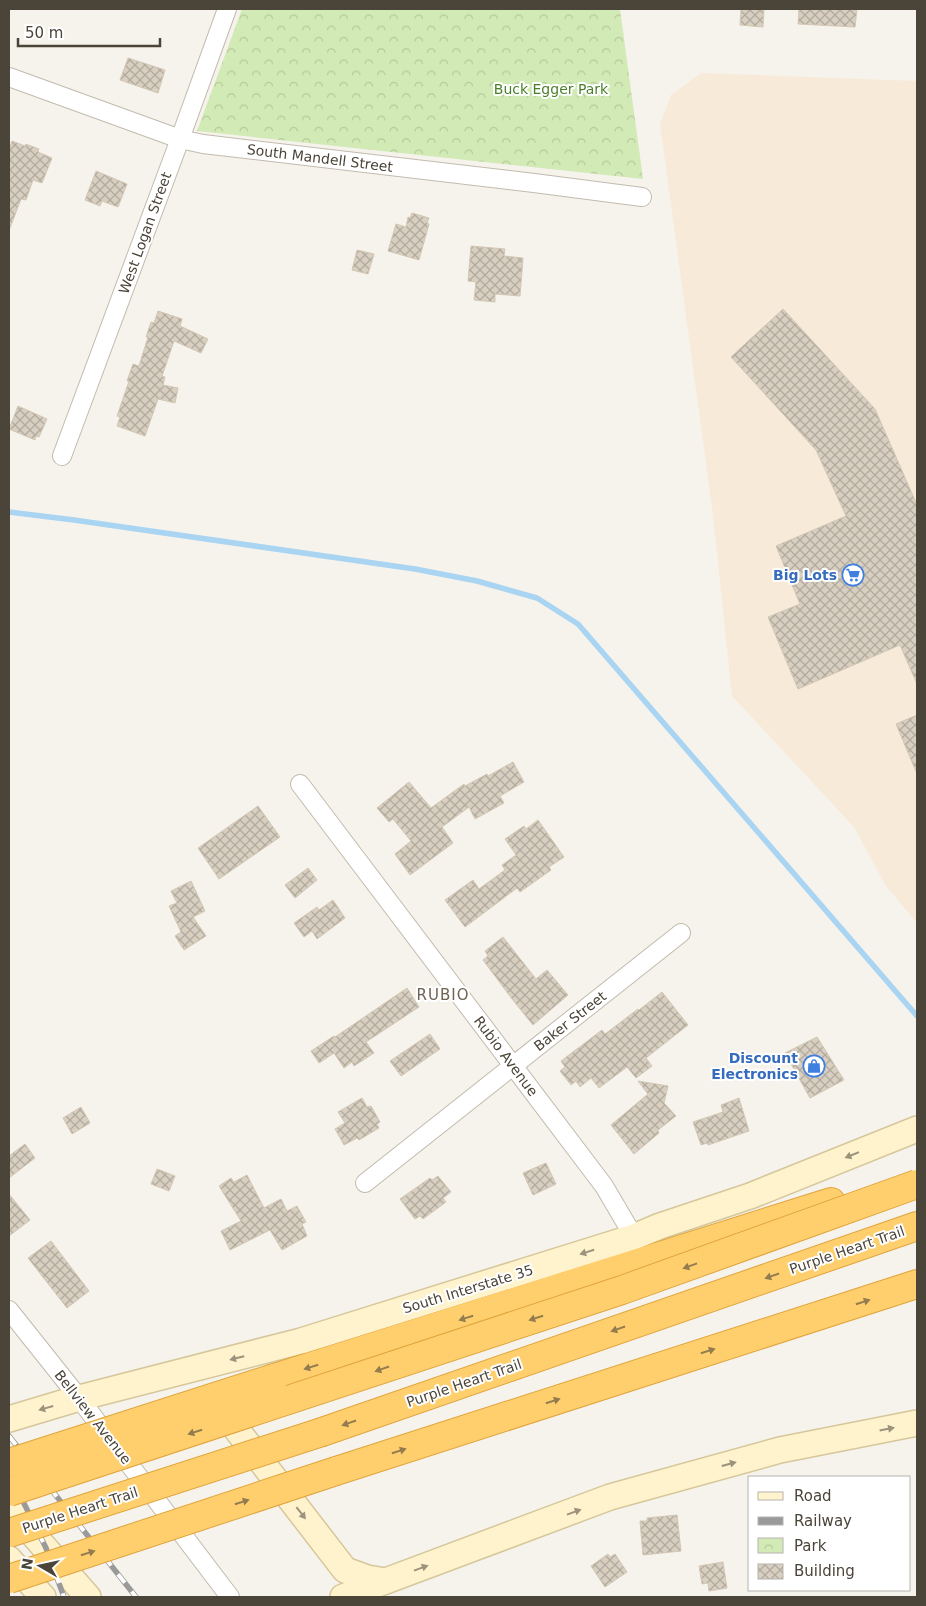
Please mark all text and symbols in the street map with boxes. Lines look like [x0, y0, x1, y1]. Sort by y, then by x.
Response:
scale bar [18, 15, 160, 47]
text: 50 m [25, 24, 63, 42]
park label: Buck Egger Park [494, 81, 609, 97]
street label: South Mandell Street [246, 141, 394, 175]
street label: West Logan Street [116, 169, 175, 296]
supermarket icon: Big Lots [841, 563, 865, 587]
place label: Big Lots [773, 567, 837, 583]
district label: RUBIO [417, 986, 469, 1004]
street label: Baker Street [531, 988, 610, 1054]
street label: Rubio Avenue [471, 1013, 541, 1099]
place label: Discount Electronics [711, 1050, 798, 1082]
shop icon: Discount Electronics [802, 1054, 826, 1078]
one-way arrow [845, 1152, 860, 1159]
street label: Purple Heart Trail [787, 1223, 907, 1277]
one-way arrow [580, 1248, 595, 1256]
street label: South Interstate 35 [401, 1262, 535, 1316]
one-way arrow [683, 1263, 698, 1270]
one-way arrow [764, 1272, 779, 1280]
one-way arrow [856, 1297, 871, 1305]
one-way arrow [458, 1315, 473, 1323]
one-way arrow [529, 1315, 544, 1322]
one-way arrow [611, 1326, 626, 1334]
one-way arrow [701, 1347, 716, 1355]
one-way arrow [230, 1354, 245, 1362]
street label: Purple Heart Trail [404, 1356, 524, 1410]
one-way arrow [303, 1363, 318, 1371]
one-way arrow [374, 1365, 389, 1373]
street label: Bellview Avenue [51, 1367, 135, 1467]
one-way arrow [546, 1397, 561, 1404]
one-way arrow [39, 1405, 54, 1413]
one-way arrow [341, 1419, 356, 1427]
one-way arrow [880, 1424, 896, 1432]
one-way arrow [187, 1428, 202, 1436]
one-way arrow [391, 1446, 406, 1454]
one-way arrow [722, 1460, 737, 1468]
legend [748, 1476, 911, 1591]
street label: Purple Heart Trail [20, 1484, 140, 1536]
text: Road [794, 1487, 832, 1505]
one-way arrow [235, 1498, 250, 1505]
one-way arrow [296, 1506, 307, 1519]
one-way arrow [566, 1508, 581, 1515]
text: Railway [794, 1512, 852, 1530]
text: Park [794, 1537, 827, 1555]
north arrow [15, 1541, 65, 1591]
one-way arrow [81, 1549, 96, 1556]
text: N [18, 1557, 36, 1571]
text: Building [794, 1562, 855, 1580]
one-way arrow [414, 1564, 429, 1572]

